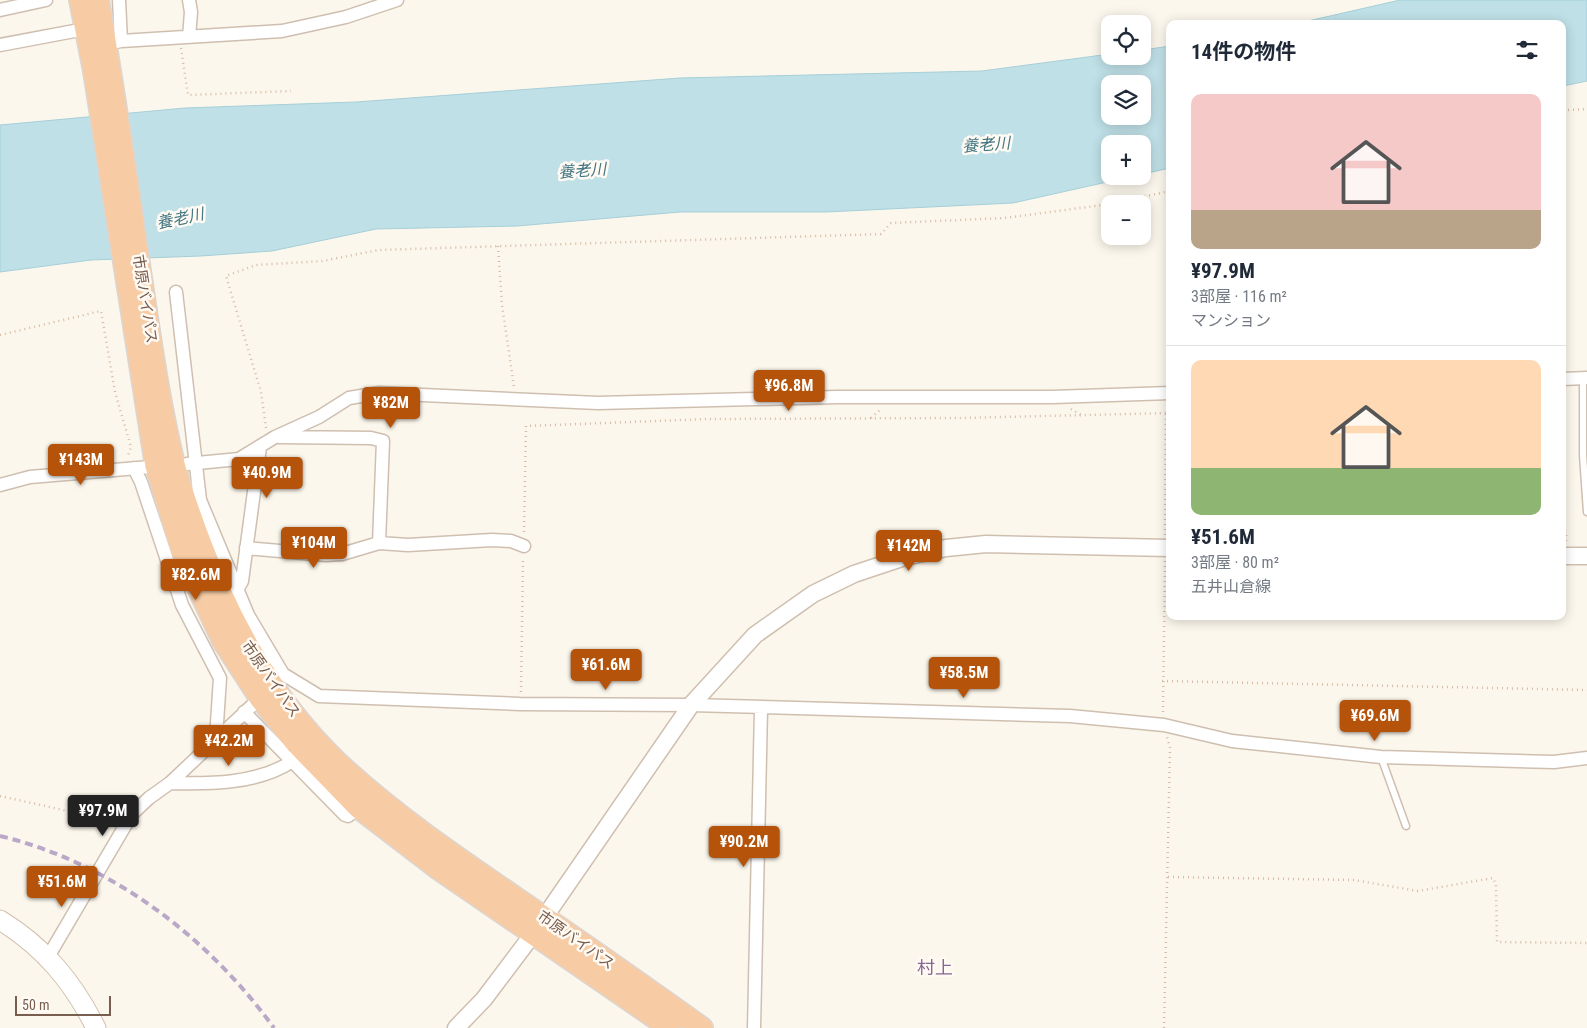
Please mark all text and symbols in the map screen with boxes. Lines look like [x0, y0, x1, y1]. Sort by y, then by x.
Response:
map controls [1101, 15, 1151, 245]
button: locate [1101, 15, 1151, 65]
icon: filters [1513, 36, 1541, 64]
text: 14件の物件 [1191, 40, 1296, 64]
button: layers [1101, 75, 1151, 125]
icon: home [1321, 127, 1411, 217]
water label: 養老川 [961, 133, 1013, 156]
button: + [1101, 135, 1151, 185]
water label: 養老川 [557, 159, 609, 182]
button: − [1101, 195, 1151, 245]
water label: 養老川 [155, 204, 208, 233]
street label: 市原バイパス [129, 253, 161, 345]
text: ¥97.9M [1191, 259, 1255, 283]
text: 3部屋 · 116 m² [1191, 287, 1287, 306]
text: マンション [1191, 311, 1271, 330]
pin: ¥96.8M [748, 370, 830, 412]
text: ¥96.8M [765, 376, 813, 395]
pin: ¥82M [361, 386, 421, 429]
icon: home [1321, 392, 1411, 482]
text: ¥82M [373, 393, 409, 412]
pin: ¥143M [46, 444, 116, 486]
text: ¥143M [59, 450, 103, 469]
pin: ¥40.9M [226, 456, 308, 499]
text: ¥40.9M [243, 463, 291, 482]
text: ¥51.6M [1191, 525, 1255, 549]
pin: ¥104M [279, 526, 349, 569]
pin: ¥142M [874, 530, 944, 572]
text: ¥104M [292, 533, 336, 552]
text: ¥142M [887, 536, 931, 555]
text: 3部屋 · 80 m² [1191, 553, 1279, 572]
pin: ¥82.6M [155, 558, 237, 601]
text: ¥82.6M [172, 565, 220, 584]
text: 五井山倉線 [1191, 577, 1271, 596]
street label: 市原バイパス [238, 637, 304, 721]
pin: ¥61.6M [565, 648, 647, 691]
text: ¥61.6M [582, 655, 630, 674]
pin: ¥58.5M [923, 656, 1005, 699]
text: ¥58.5M [940, 663, 988, 682]
pin: ¥69.6M [1334, 700, 1416, 742]
text: ¥69.6M [1351, 706, 1399, 725]
pin: ¥42.2M [188, 724, 270, 767]
text: ¥42.2M [205, 731, 253, 750]
pin: ¥97.9M [62, 794, 144, 837]
text: ¥97.9M [79, 801, 127, 820]
pin: ¥90.2M [703, 826, 785, 868]
text: ¥90.2M [720, 832, 768, 851]
pin: ¥51.6M [21, 866, 103, 908]
text: ¥51.6M [38, 872, 86, 891]
street label: 市原バイパス [534, 907, 618, 973]
district label: 村上 [917, 957, 953, 978]
scale bar [15, 993, 111, 1016]
text: 50 m [22, 997, 50, 1013]

